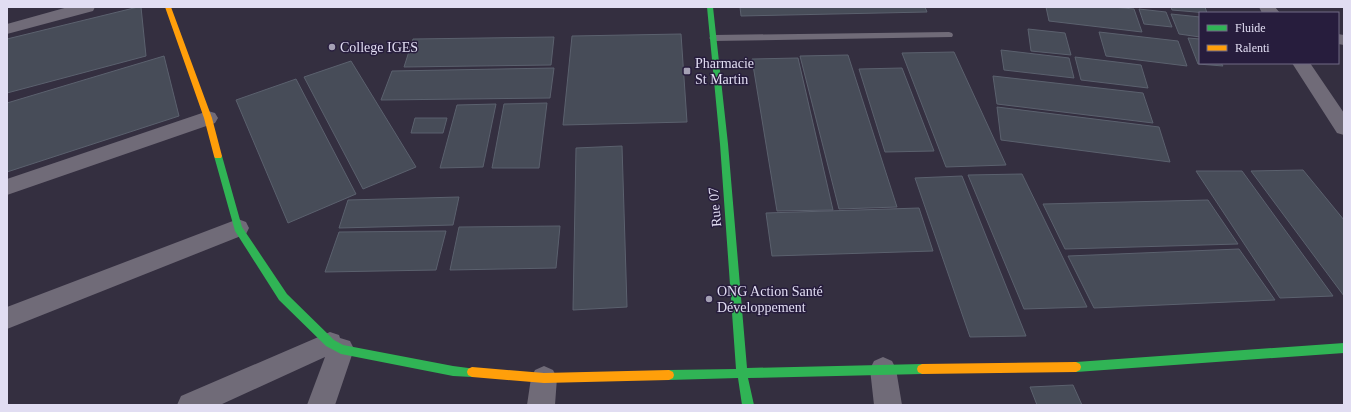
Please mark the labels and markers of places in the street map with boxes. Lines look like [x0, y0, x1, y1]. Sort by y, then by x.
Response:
place label: College IGES [340, 40, 418, 55]
marker: College IGES [327, 42, 337, 52]
place label: Pharmacie St Martin [695, 56, 754, 87]
marker: Pharmacie St Martin [682, 66, 692, 76]
place label: ONG Action Santé Développement [717, 284, 823, 315]
marker: ONG Action Santé Développement [704, 294, 714, 304]

